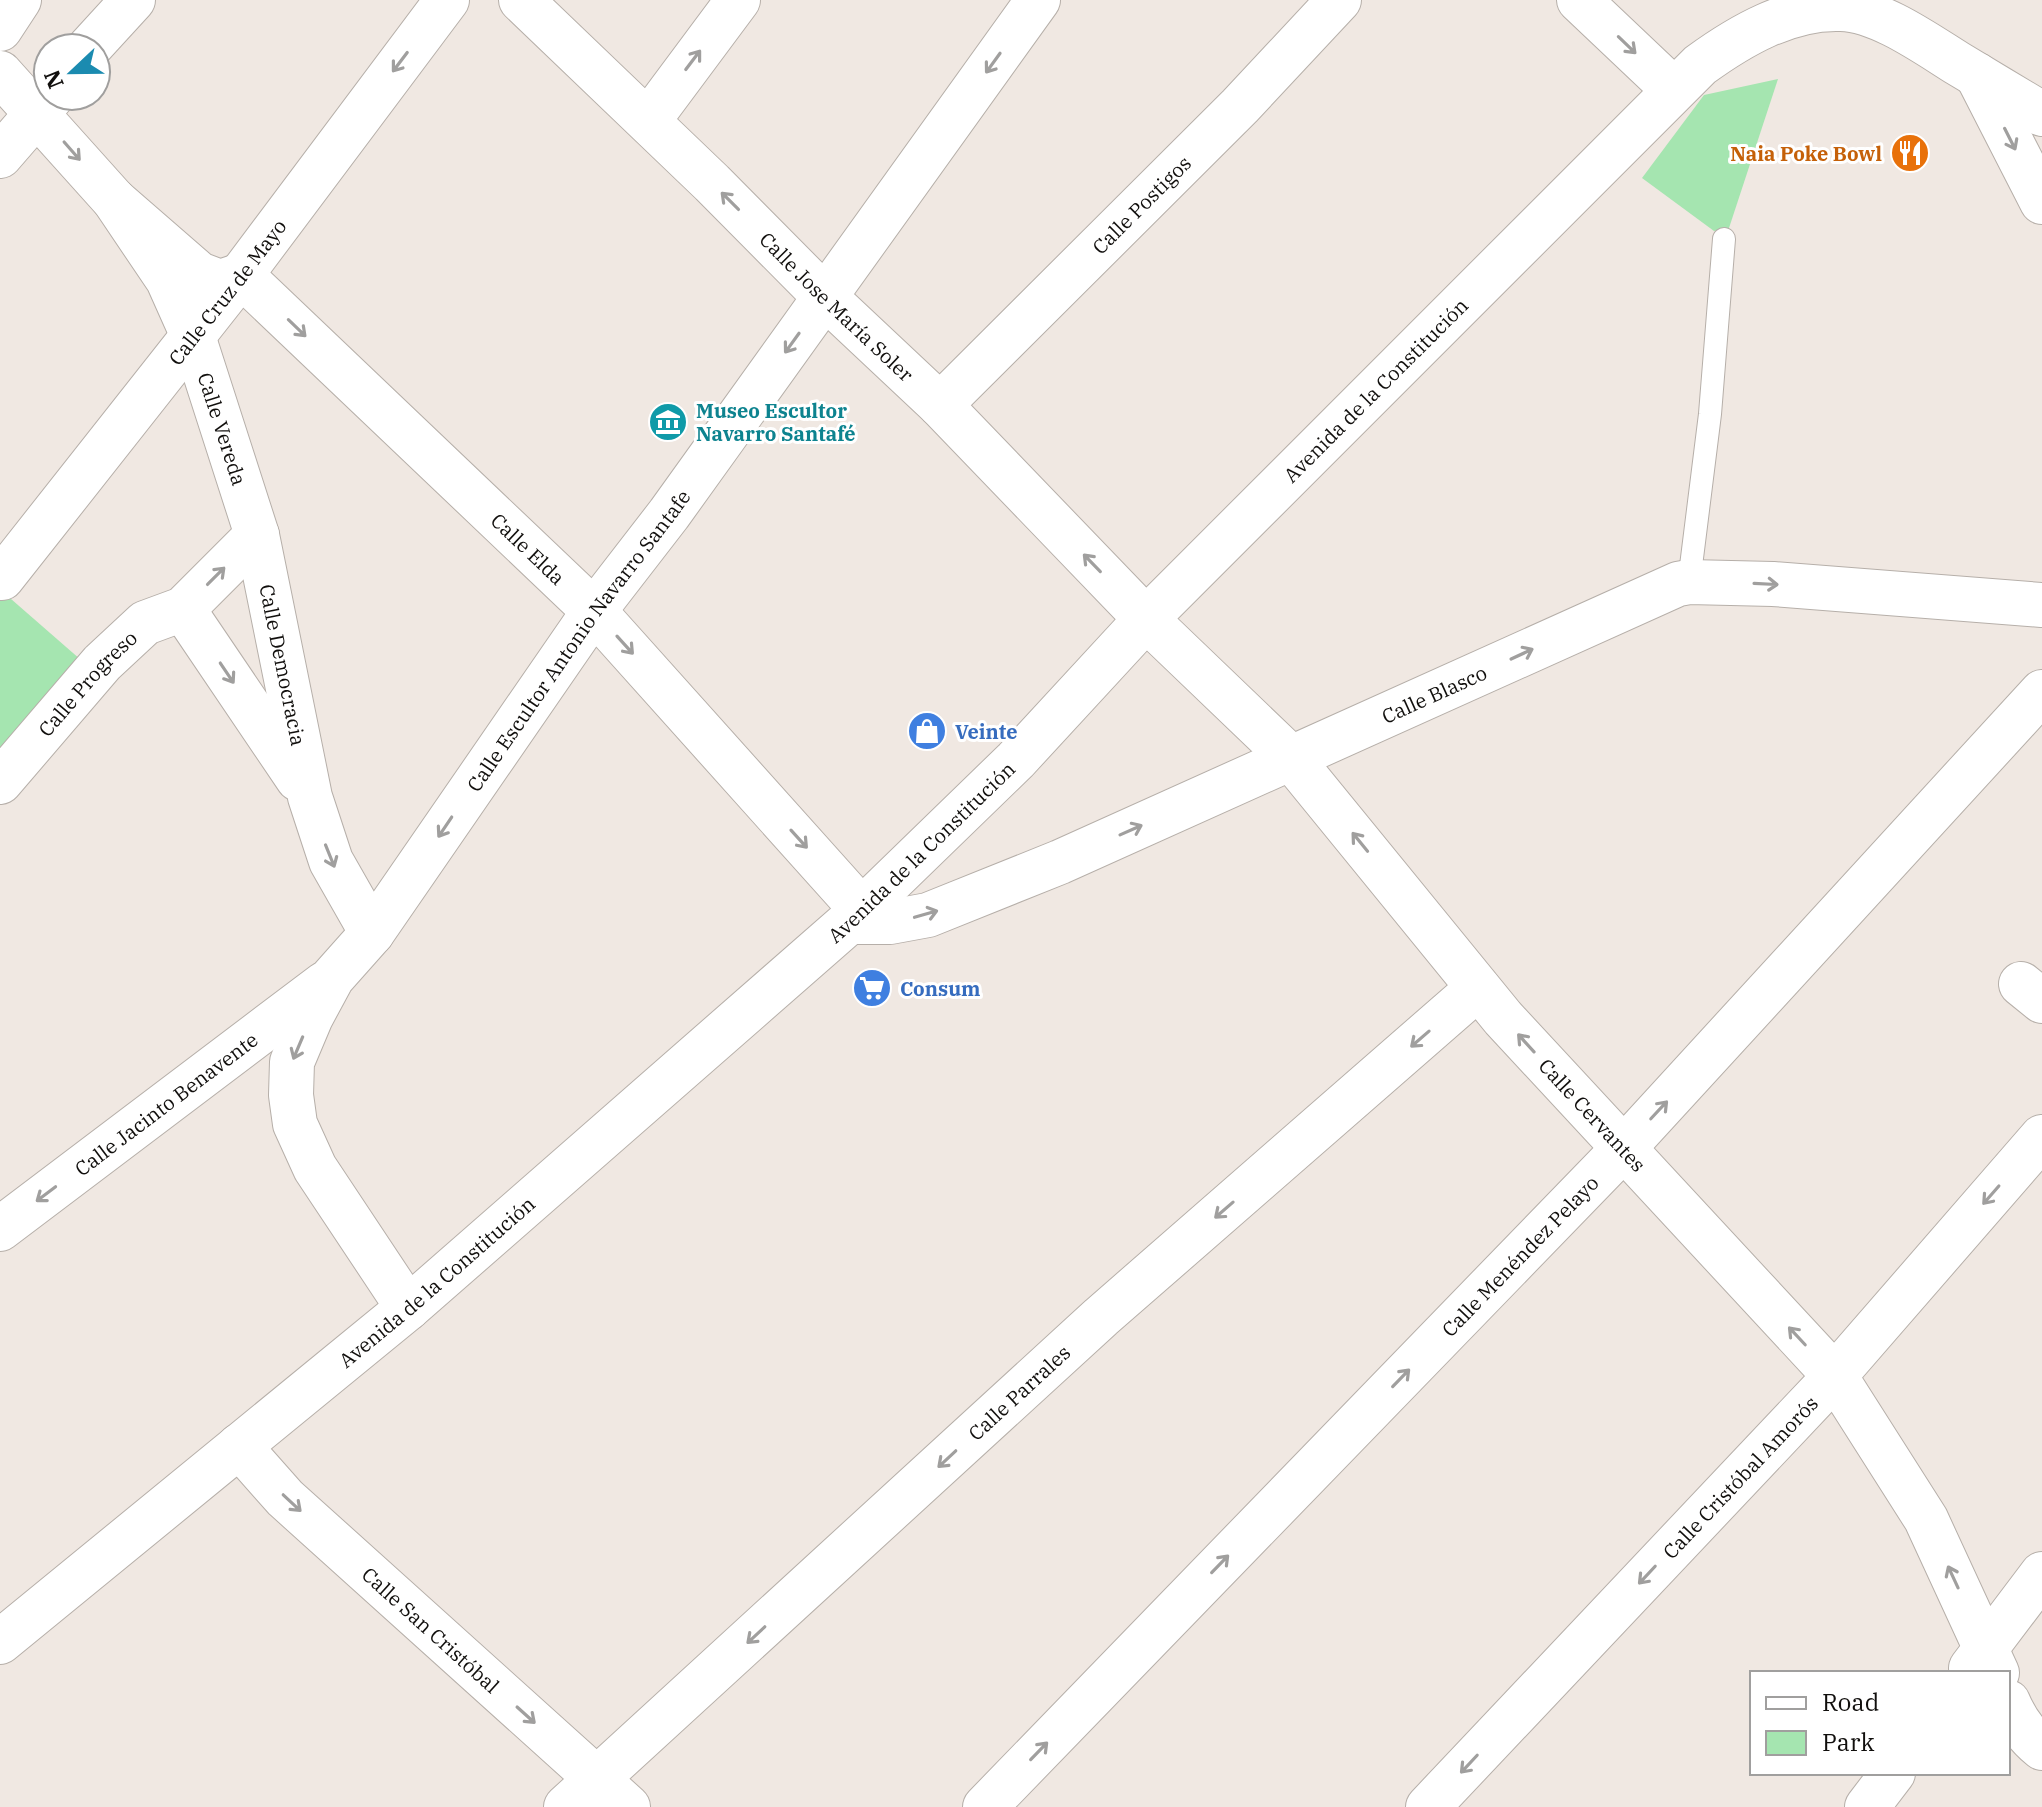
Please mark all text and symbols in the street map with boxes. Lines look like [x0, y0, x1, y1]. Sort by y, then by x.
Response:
north arrow [32, 32, 112, 112]
one-way arrow [1617, 36, 1637, 55]
one-way arrow [685, 50, 701, 72]
one-way arrow [392, 51, 409, 73]
one-way arrow [984, 52, 1001, 74]
text: N [36, 66, 70, 93]
one-way arrow [2002, 126, 2018, 150]
restaurant icon: Naia Poke Bowl [1889, 132, 1931, 174]
place label: Naia Poke Bowl [1730, 140, 1882, 167]
one-way arrow [62, 141, 80, 161]
street label: Calle Postigos [1086, 149, 1196, 260]
one-way arrow [721, 192, 740, 211]
street label: Calle Cruz de Mayo [162, 213, 292, 370]
street label: Calle Jose María Soler [754, 226, 920, 387]
street label: Avenida de la Constitución [1277, 292, 1473, 488]
one-way arrow [287, 319, 307, 338]
one-way arrow [784, 331, 800, 353]
street label: Calle Vereda [192, 369, 254, 489]
place label: Museo Escultor Navarro Santafé [696, 397, 856, 447]
museum icon: Museo Escultor Navarro Santafé [647, 401, 689, 443]
street label: Calle Escultor Antonio Navarro Santafe [460, 484, 696, 797]
street label: Calle Elda [485, 507, 571, 590]
one-way arrow [1082, 553, 1101, 573]
one-way arrow [206, 567, 225, 586]
one-way arrow [1752, 577, 1779, 592]
street label: Calle Democracia [254, 582, 313, 748]
street label: Calle Progreso [32, 624, 143, 742]
one-way arrow [616, 635, 634, 655]
one-way arrow [1509, 646, 1533, 661]
street label: Calle Blasco [1377, 658, 1491, 729]
one-way arrow [219, 662, 235, 684]
shop icon: Veinte [906, 710, 948, 752]
place label: Veinte [955, 718, 1018, 745]
street label: Avenida de la Constitución [822, 755, 1021, 948]
one-way arrow [437, 816, 453, 838]
one-way arrow [1119, 822, 1143, 837]
one-way arrow [789, 828, 807, 848]
one-way arrow [1351, 832, 1369, 853]
one-way arrow [324, 843, 338, 868]
one-way arrow [913, 906, 939, 921]
supermarket icon: Consum [851, 967, 893, 1009]
place label: Consum [900, 975, 981, 1002]
street label: Calle Jacinto Benavente [69, 1026, 263, 1182]
one-way arrow [1410, 1030, 1430, 1048]
one-way arrow [1517, 1033, 1535, 1053]
one-way arrow [289, 1035, 304, 1060]
street label: Calle Cervantes [1533, 1052, 1652, 1177]
one-way arrow [1650, 1100, 1668, 1120]
street label: Calle Menéndez Pelayo [1435, 1169, 1604, 1342]
one-way arrow [1982, 1185, 2000, 1205]
one-way arrow [36, 1186, 58, 1203]
street label: Avenida de la Constitución [333, 1190, 540, 1373]
one-way arrow [1214, 1201, 1234, 1219]
one-way arrow [1788, 1326, 1807, 1346]
street label: Calle Parrales [962, 1339, 1076, 1446]
one-way arrow [1391, 1369, 1410, 1388]
street label: Calle Cristóbal Amorós [1656, 1390, 1823, 1564]
one-way arrow [937, 1449, 957, 1468]
one-way arrow [282, 1493, 301, 1512]
one-way arrow [1210, 1555, 1229, 1574]
street label: Calle San Cristóbal [357, 1561, 506, 1699]
one-way arrow [1638, 1565, 1657, 1585]
one-way arrow [1945, 1565, 1960, 1589]
one-way arrow [746, 1625, 766, 1643]
legend [1750, 1671, 2010, 1775]
text: Road [1822, 1686, 1879, 1718]
one-way arrow [516, 1706, 536, 1724]
text: Park [1822, 1726, 1874, 1758]
one-way arrow [1029, 1742, 1048, 1761]
one-way arrow [1460, 1754, 1479, 1773]

